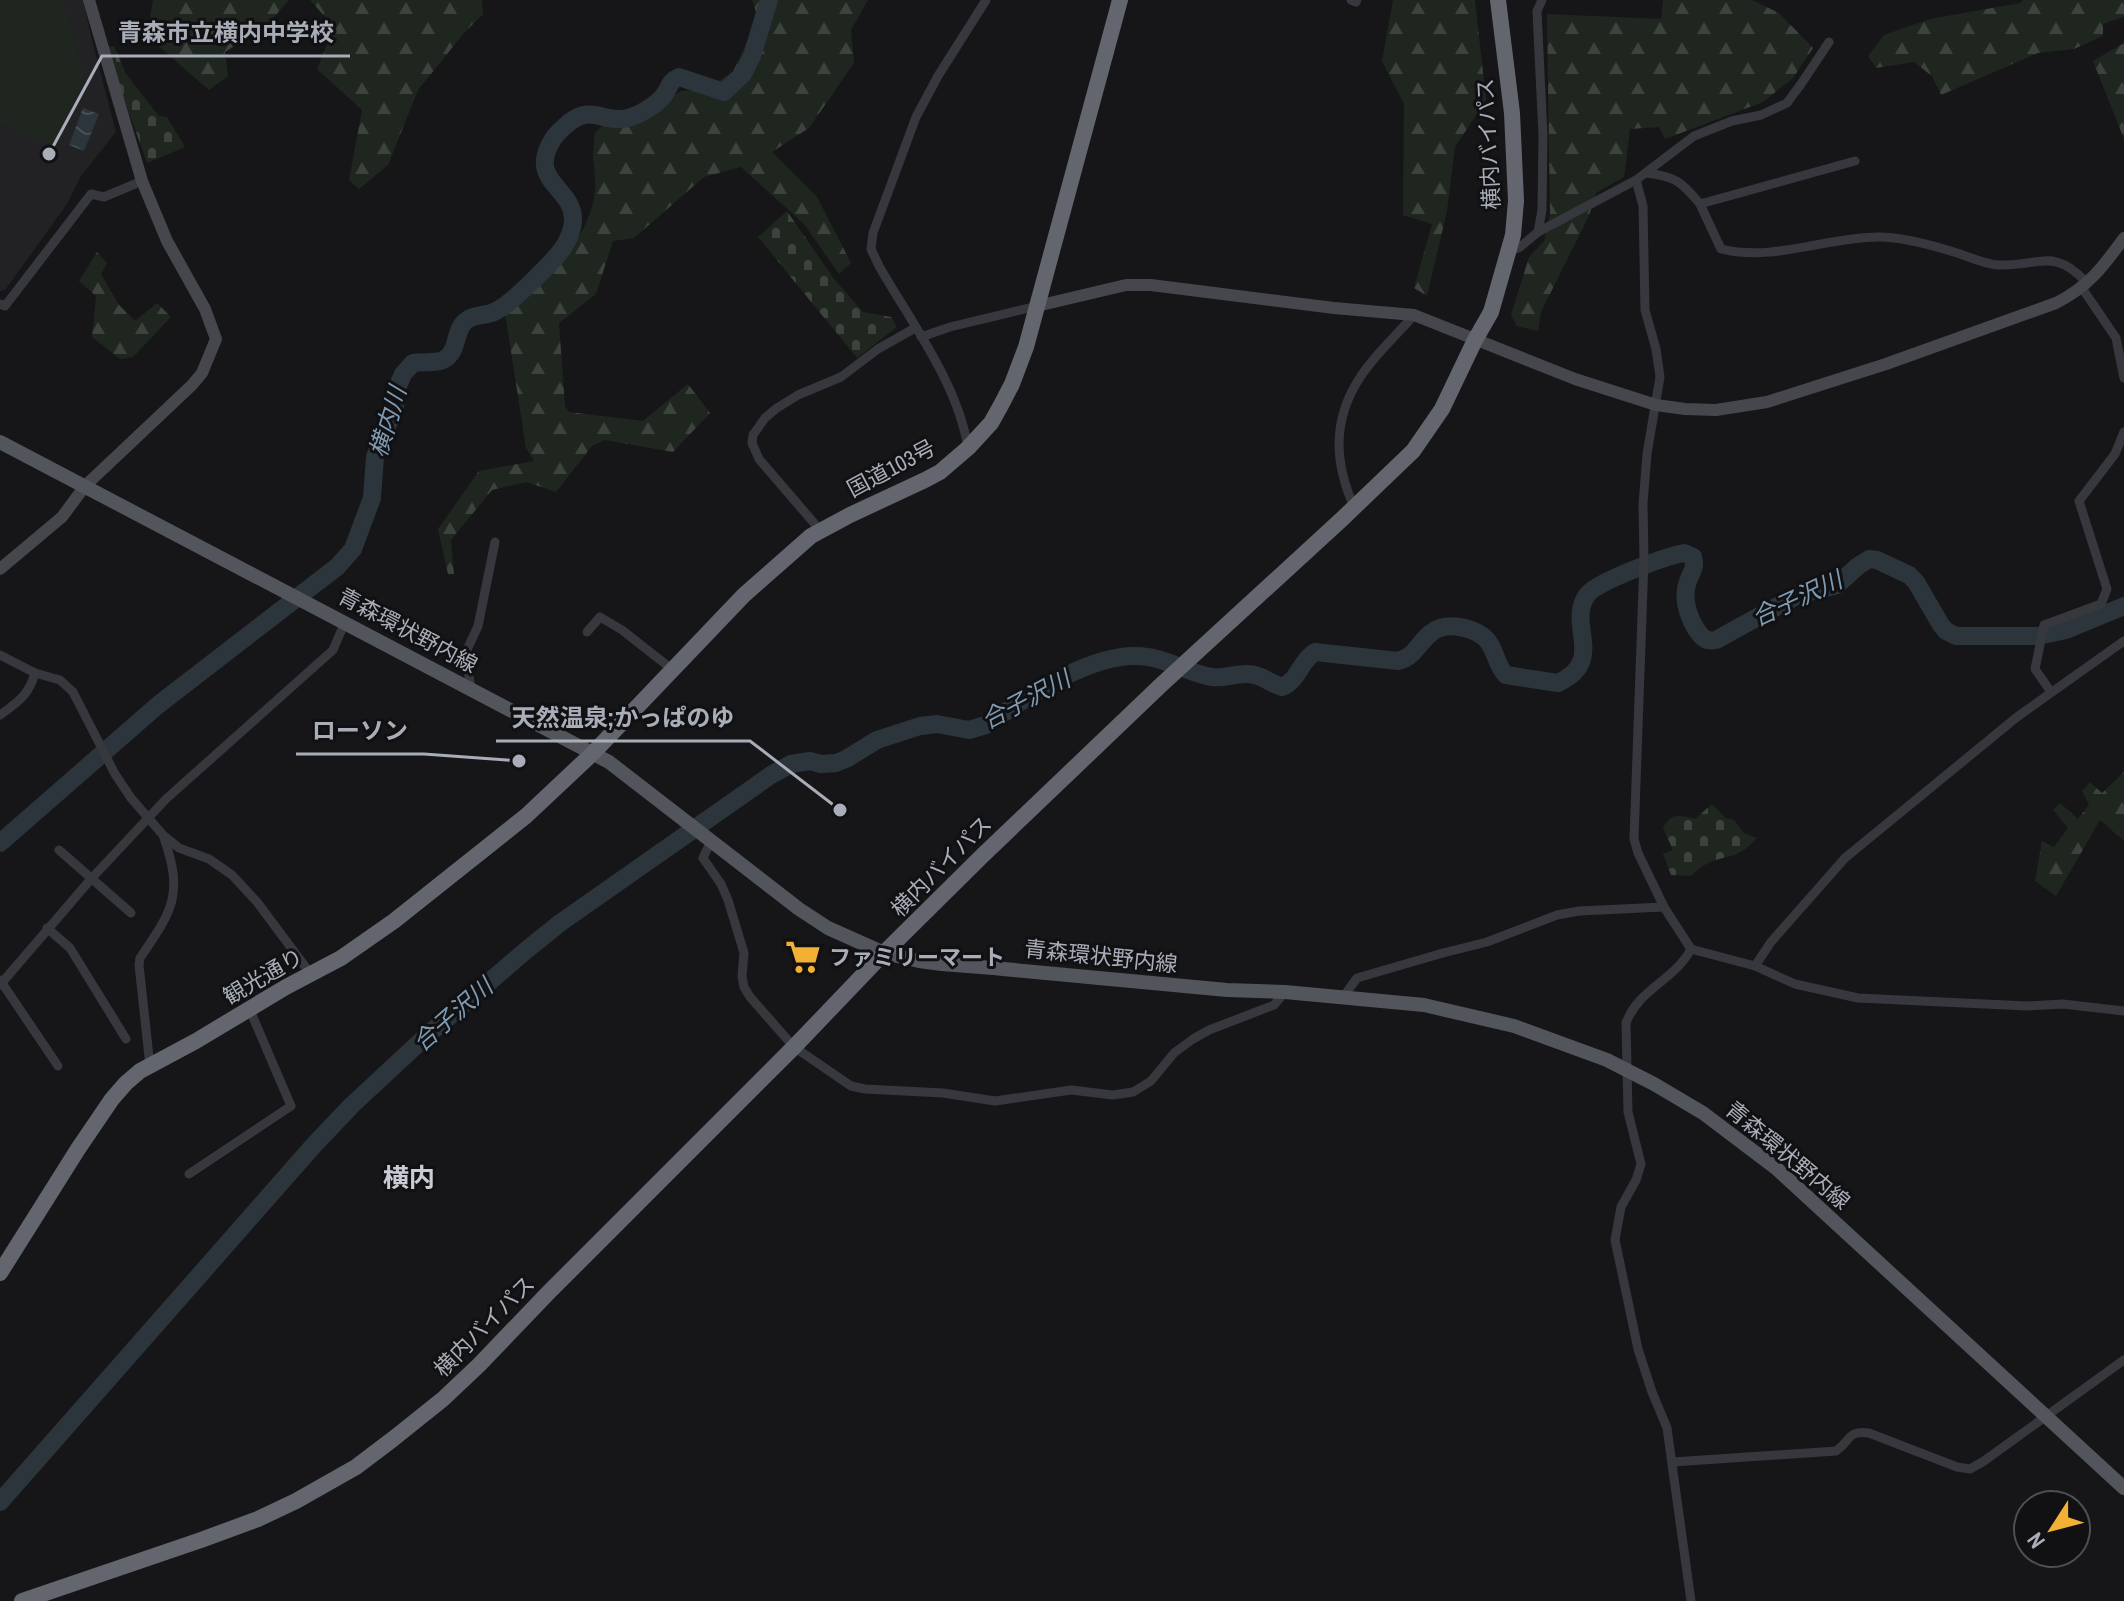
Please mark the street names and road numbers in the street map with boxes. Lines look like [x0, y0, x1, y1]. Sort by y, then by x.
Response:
street label: 横内バイパス [1470, 78, 1506, 210]
street label: 国道103号 [842, 432, 940, 504]
street label: 青森環状野内線 [333, 581, 483, 679]
street label: 横内バイパス [884, 809, 998, 923]
street label: 青森環状野内線 [1023, 933, 1179, 979]
street label: 観光通り [217, 941, 309, 1011]
street label: 青森環状野内線 [1719, 1094, 1857, 1216]
street label: 横内バイパス [427, 1269, 541, 1383]

